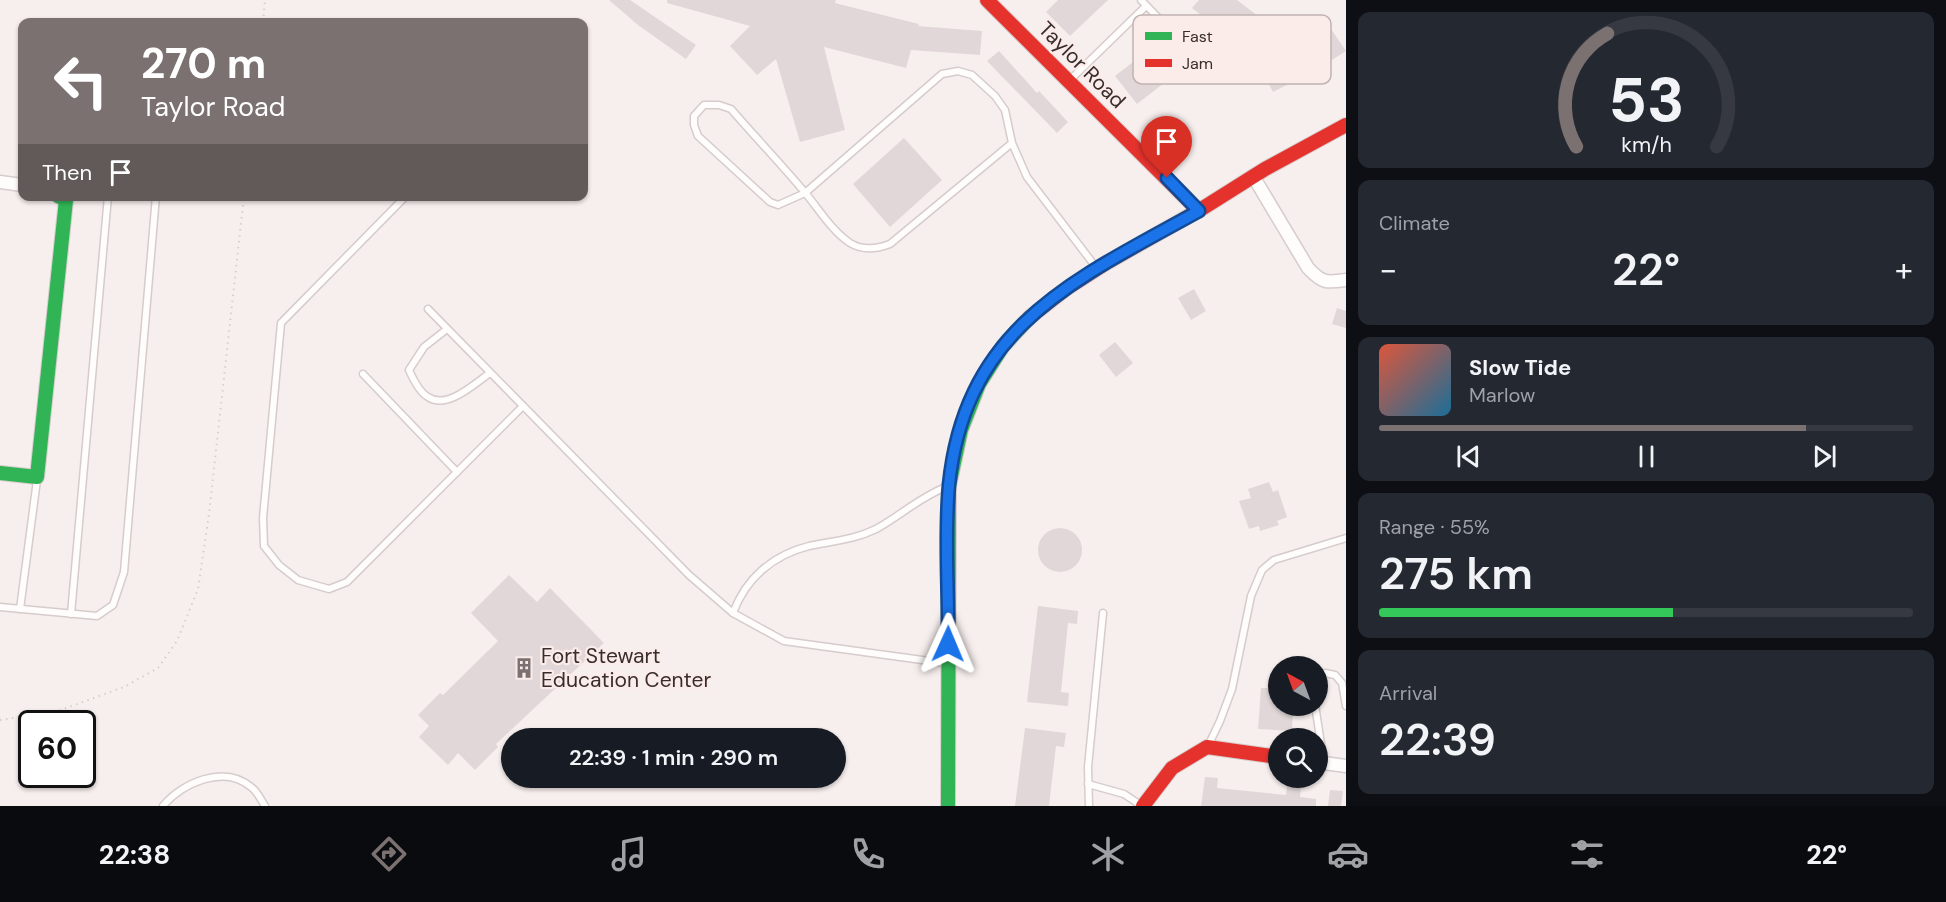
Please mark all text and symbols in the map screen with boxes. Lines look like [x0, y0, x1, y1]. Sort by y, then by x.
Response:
street label: Taylor Road [1032, 15, 1132, 115]
legend [1133, 15, 1331, 84]
text: Fast [1182, 26, 1213, 47]
text: 270 m [141, 36, 266, 91]
icon: left [42, 42, 120, 120]
text: Jam [1182, 53, 1213, 74]
text: 53 [1608, 59, 1684, 140]
text: Taylor Road [141, 89, 286, 124]
pin [1141, 116, 1192, 178]
icon: arrive [1150, 125, 1183, 158]
text: km/h [1621, 131, 1671, 159]
icon: arrive [104, 156, 137, 189]
text: Then [42, 158, 92, 187]
text: Climate [1379, 210, 1450, 236]
text: 22° [1612, 240, 1680, 299]
text: − [1379, 248, 1397, 291]
text: + [1895, 248, 1913, 291]
text: Slow Tide [1469, 353, 1571, 382]
text: Marlow [1469, 382, 1535, 408]
icon: previous [1452, 440, 1485, 473]
icon: pause [1630, 440, 1663, 473]
icon: next [1808, 440, 1841, 473]
text: Range · 55% [1379, 514, 1490, 540]
text: 275 km [1379, 544, 1533, 603]
position arrow [916, 612, 980, 676]
place label: Fort Stewart Education Center [541, 642, 711, 694]
building icon: Fort Stewart Education Center [512, 656, 536, 680]
north arrow [1268, 656, 1328, 716]
map controls [1268, 656, 1328, 788]
text: Arrival [1379, 680, 1437, 706]
speed limit sign: 60 [18, 710, 96, 788]
text: 22:39 [1379, 710, 1496, 769]
button: search [1268, 728, 1328, 788]
text: 22:39 · 1 min · 290 m [569, 743, 778, 772]
icon: directions [368, 833, 410, 875]
icon: music [608, 833, 650, 875]
icon: phone [847, 833, 889, 875]
icon: climate [1087, 833, 1129, 875]
icon: car [1327, 833, 1369, 875]
icon: filters [1566, 833, 1608, 875]
text: 22:38 [99, 837, 170, 872]
text: 22° [1806, 837, 1847, 872]

